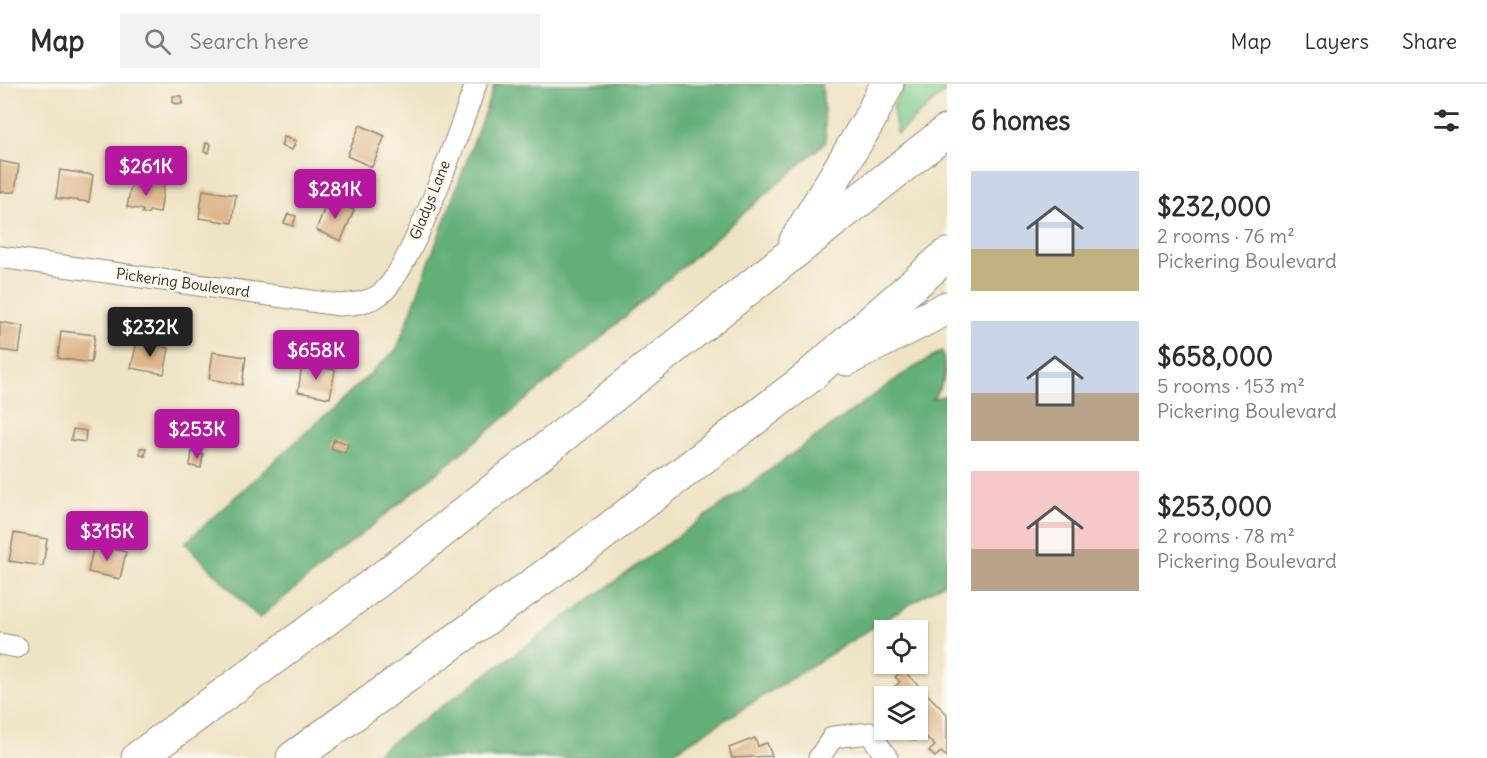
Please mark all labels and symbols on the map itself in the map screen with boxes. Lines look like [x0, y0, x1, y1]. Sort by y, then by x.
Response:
pin: $261K [104, 146, 188, 197]
street label: Gladys Lane [405, 157, 454, 242]
pin: $281K [293, 169, 377, 220]
street label: Pickering Boulevard [115, 264, 251, 301]
pin: $232K [108, 307, 192, 358]
pin: $658K [274, 330, 358, 381]
pin: $253K [155, 409, 239, 460]
pin: $315K [65, 511, 149, 562]

